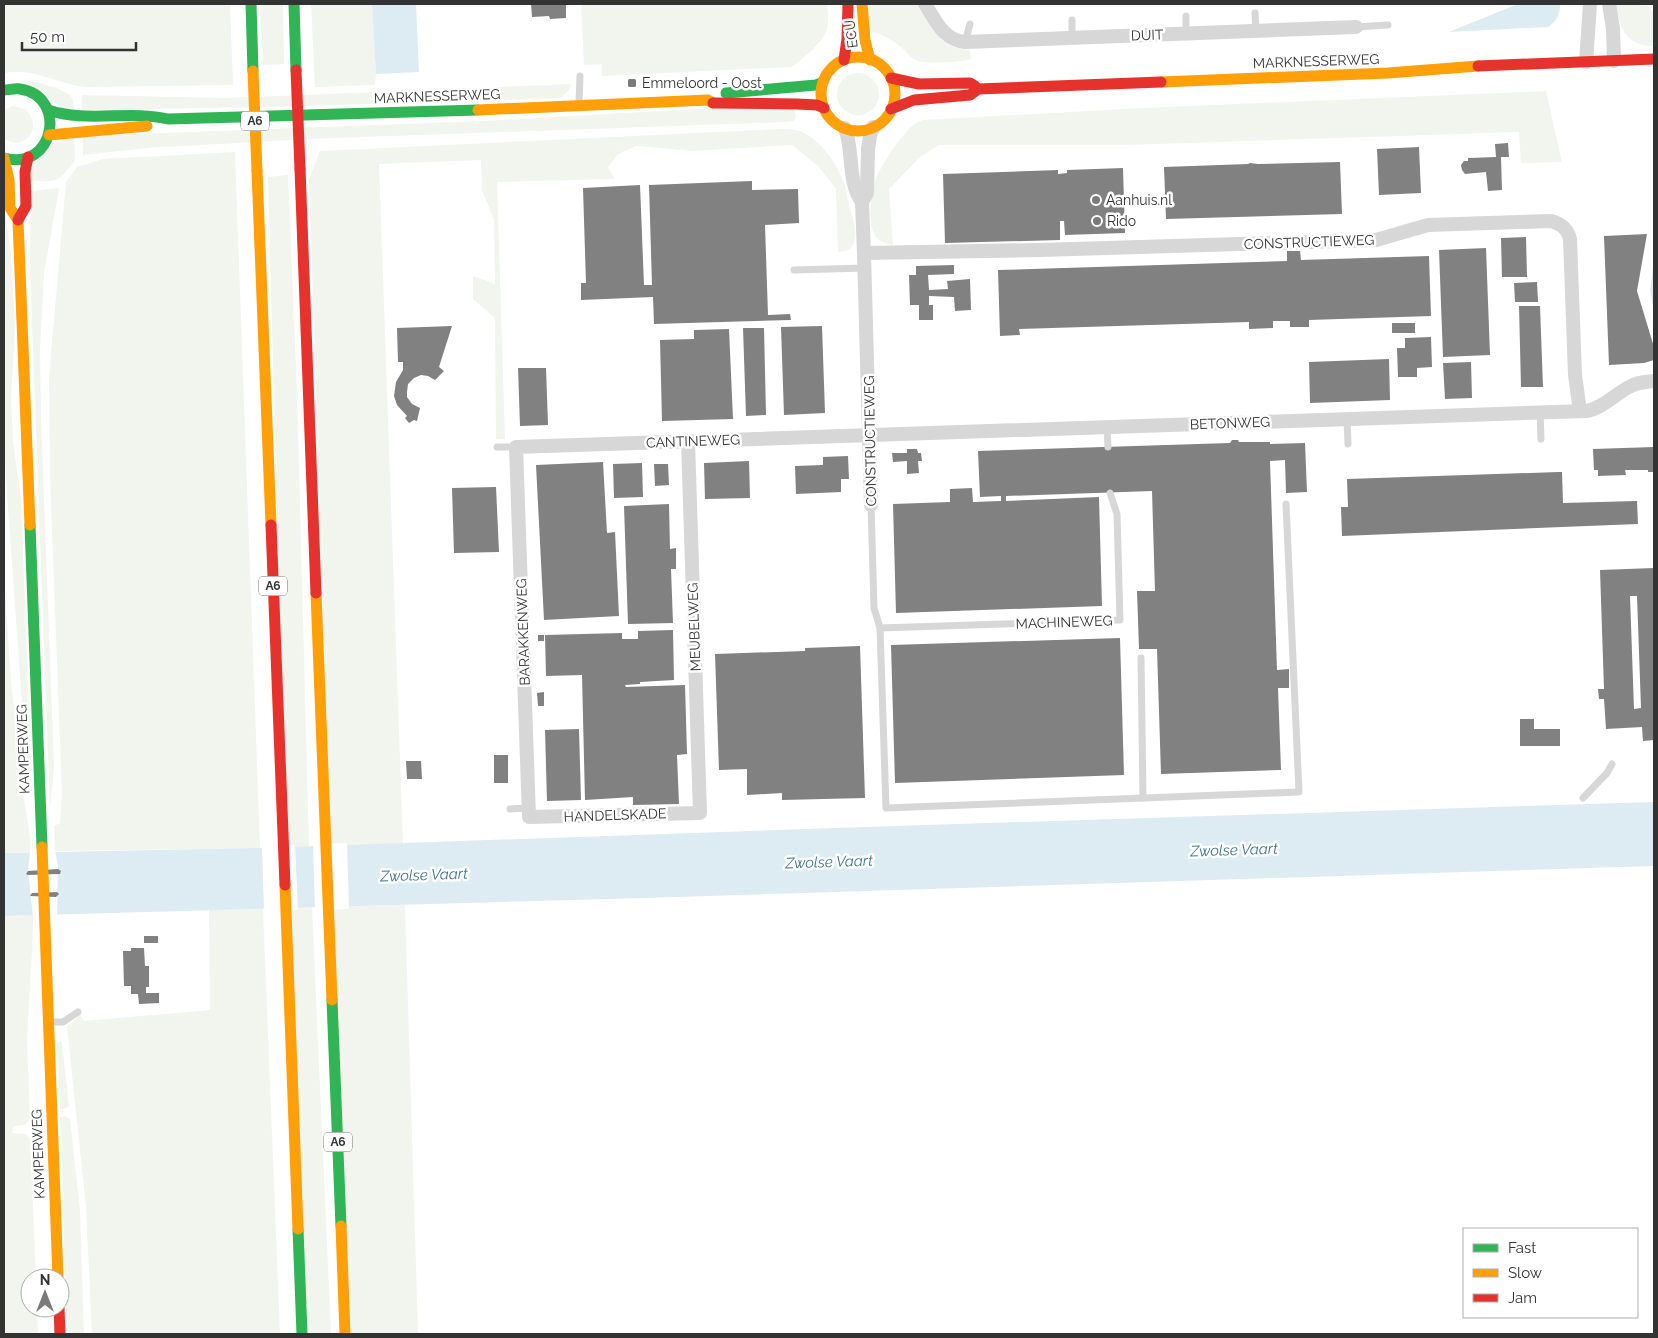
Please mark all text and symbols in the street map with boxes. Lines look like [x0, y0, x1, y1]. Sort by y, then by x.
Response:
street label: ECU [841, 19, 861, 49]
scale bar [22, 20, 136, 52]
street label: DUIT [1130, 26, 1164, 44]
text: 50 m [30, 28, 65, 46]
street label: MARKNESSERWEG [1252, 51, 1380, 71]
place label: Emmeloord - Oost [642, 75, 762, 91]
marker: Emmeloord - Oost [626, 77, 638, 89]
street label: MARKNESSERWEG [373, 86, 501, 106]
road number: A6 [241, 112, 269, 130]
place label: Aanhuis.nl [1106, 192, 1172, 208]
marker: Aanhuis.nl [1090, 194, 1102, 206]
place label: Rido [1107, 213, 1136, 229]
marker: Rido [1091, 215, 1103, 227]
street label: CONSTRUCTIEWEG [1243, 232, 1375, 252]
street label: CONSTRUCTIEWEG [861, 376, 879, 506]
street label: BETONWEG [1190, 414, 1270, 432]
street label: CANTINEWEG [646, 431, 740, 451]
road number: A6 [259, 576, 287, 596]
street label: BARAKKENWEG [513, 578, 533, 686]
street label: MEUBELWEG [684, 582, 704, 672]
street label: MACHINEWEG [1015, 612, 1113, 632]
street label: KAMPERWEG [13, 704, 33, 794]
street label: HANDELSKADE [563, 805, 667, 825]
water label: Zwolse Vaart [1189, 839, 1278, 861]
water label: Zwolse Vaart [784, 851, 873, 873]
water label: Zwolse Vaart [379, 864, 468, 886]
street label: KAMPERWEG [28, 1109, 48, 1199]
road number: A6 [324, 1132, 352, 1152]
legend [1463, 1228, 1638, 1318]
text: Fast [1508, 1239, 1536, 1257]
text: Slow [1508, 1264, 1542, 1282]
north arrow [20, 1268, 70, 1318]
text: N [40, 1272, 50, 1288]
text: Jam [1508, 1289, 1537, 1307]

